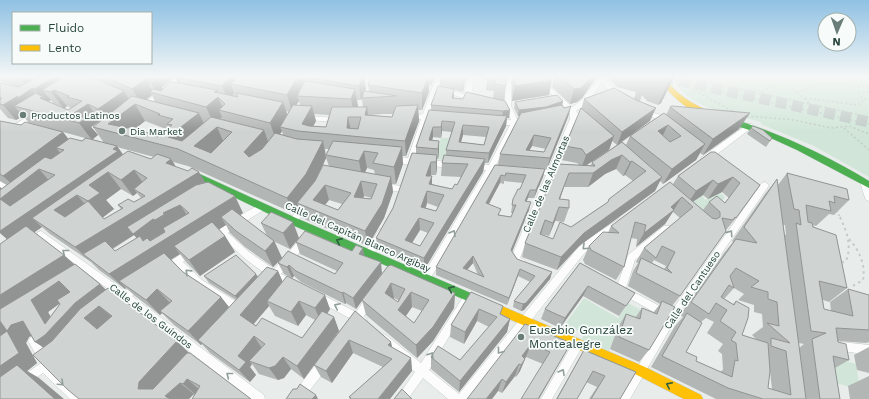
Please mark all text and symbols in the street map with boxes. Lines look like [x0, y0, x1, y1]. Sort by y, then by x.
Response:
legend [12, 12, 152, 64]
north arrow [817, 12, 857, 52]
text: Fluido [48, 21, 84, 35]
text: N [832, 35, 841, 48]
text: Lento [48, 41, 82, 55]
marker: Productos Latinos [18, 110, 28, 120]
place label: Productos Latinos [31, 110, 120, 121]
marker: Dia Market [117, 126, 127, 136]
place label: Dia Market [130, 126, 183, 137]
street label: Calle de las Almortas [521, 134, 571, 234]
street label: Calle del Capitán Blanco Argibay [284, 200, 433, 275]
one-way arrow [449, 230, 456, 237]
one-way arrow [725, 230, 732, 237]
one-way arrow [336, 238, 343, 246]
one-way arrow [582, 243, 590, 250]
one-way arrow [62, 249, 69, 256]
street label: Calle del Cantueso [662, 249, 722, 331]
one-way arrow [185, 269, 193, 277]
street label: Calle de los Guindos [107, 281, 195, 351]
one-way arrow [448, 286, 455, 294]
one-way arrow [334, 303, 341, 311]
place label: Eusebio González Montealegre [529, 323, 633, 351]
marker: Eusebio González Montealegre [516, 332, 526, 342]
one-way arrow [498, 347, 505, 354]
one-way arrow [427, 353, 434, 360]
one-way arrow [558, 369, 565, 376]
one-way arrow [226, 373, 233, 380]
one-way arrow [56, 378, 64, 386]
one-way arrow [666, 382, 674, 390]

